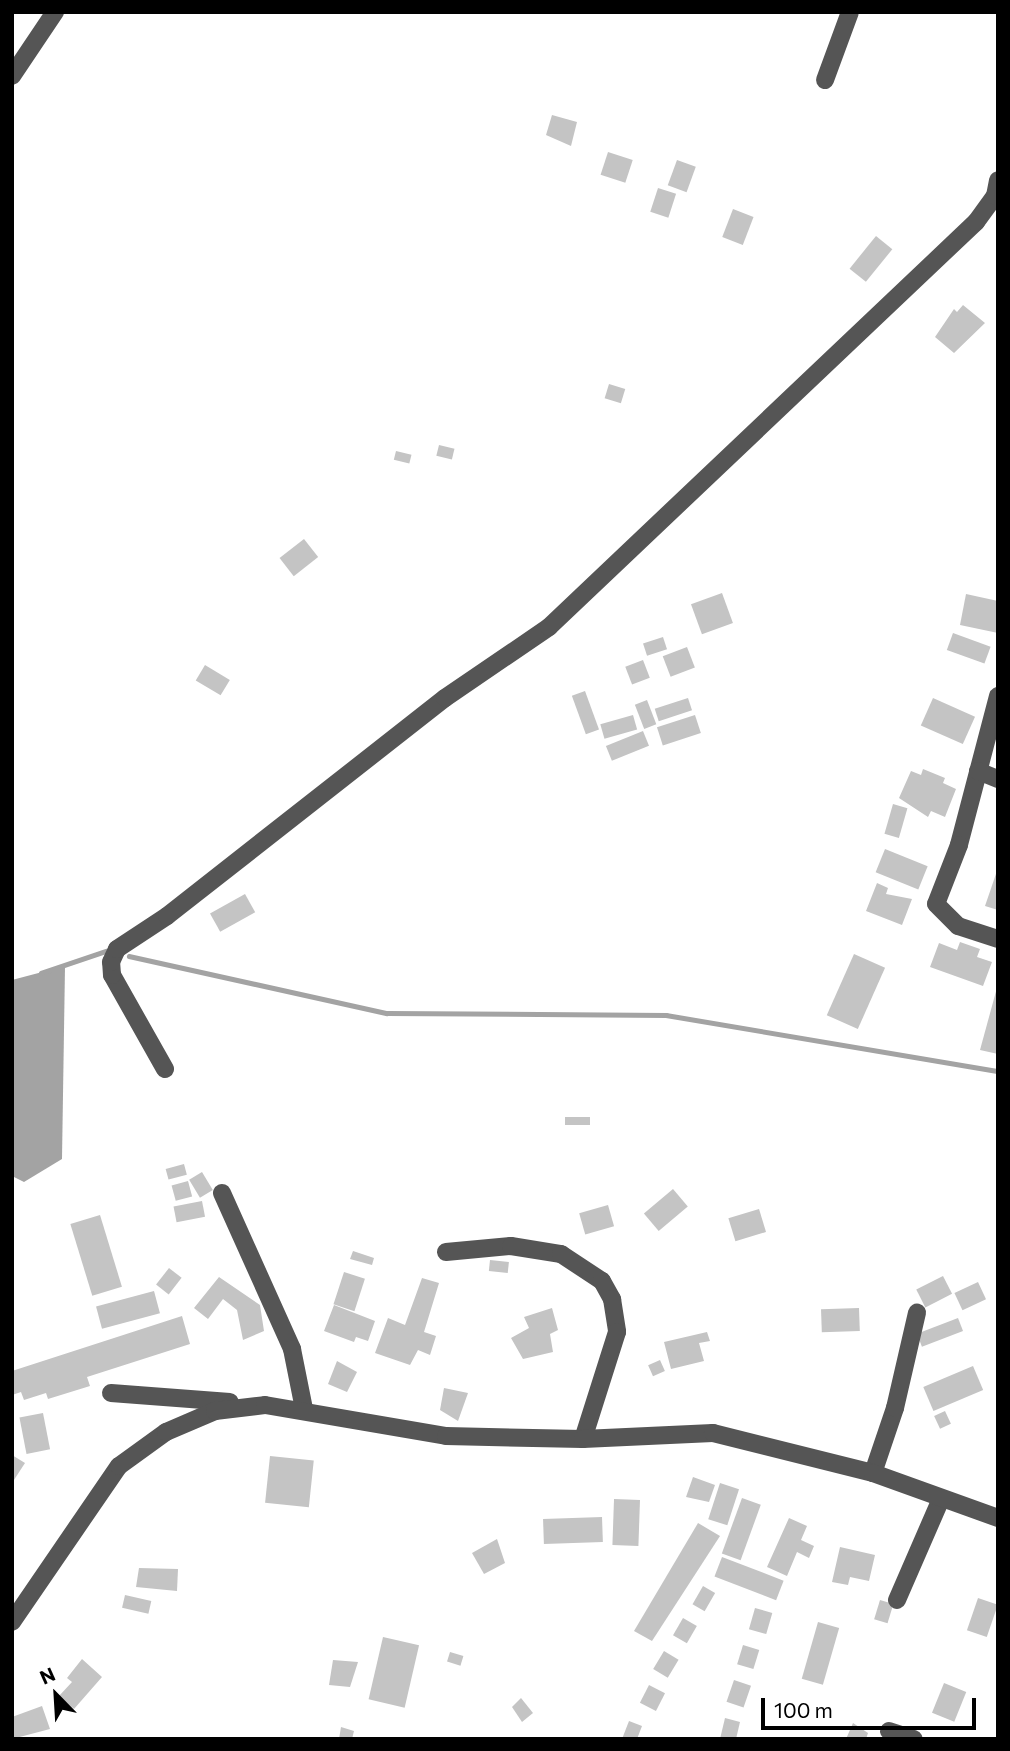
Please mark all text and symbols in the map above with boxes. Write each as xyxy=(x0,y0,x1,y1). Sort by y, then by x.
north arrow xyxy=(21,1660,91,1730)
text: N xyxy=(36,1662,58,1689)
scale bar xyxy=(765,1684,980,1728)
text: 100 m xyxy=(774,1697,833,1722)

